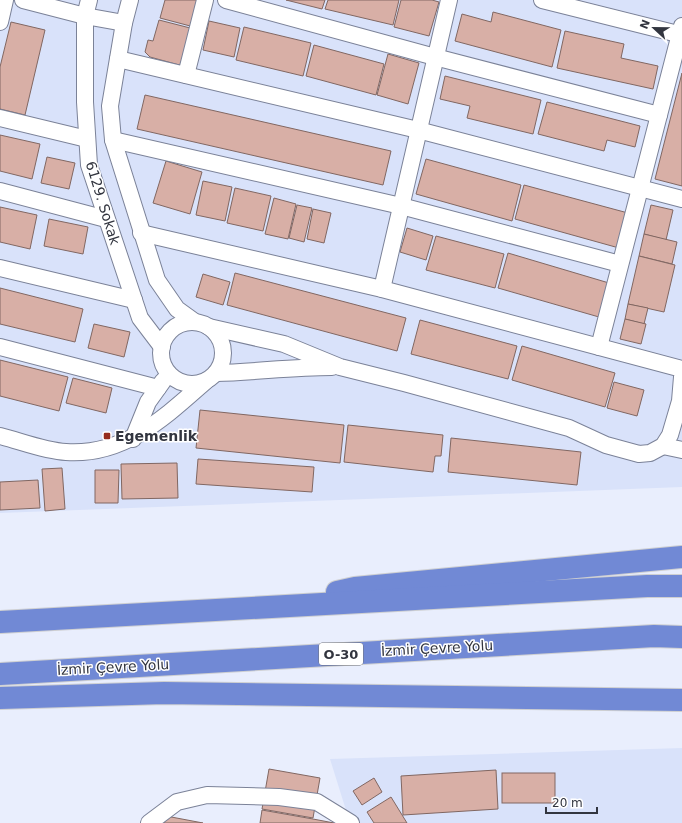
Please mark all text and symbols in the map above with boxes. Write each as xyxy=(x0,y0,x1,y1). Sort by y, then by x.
north arrow xyxy=(634,8,674,48)
text: N xyxy=(637,18,653,31)
street label: 6129. Sokak xyxy=(83,159,124,248)
place label: Egemenlik xyxy=(115,428,198,444)
marker: Egemenlik xyxy=(102,431,112,441)
street label: İzmir Çevre Yolu xyxy=(380,636,494,659)
road number: O-30 xyxy=(319,643,363,665)
street label: İzmir Çevre Yolu xyxy=(56,655,170,678)
scale bar xyxy=(546,789,597,815)
text: 20 m xyxy=(552,796,583,810)

